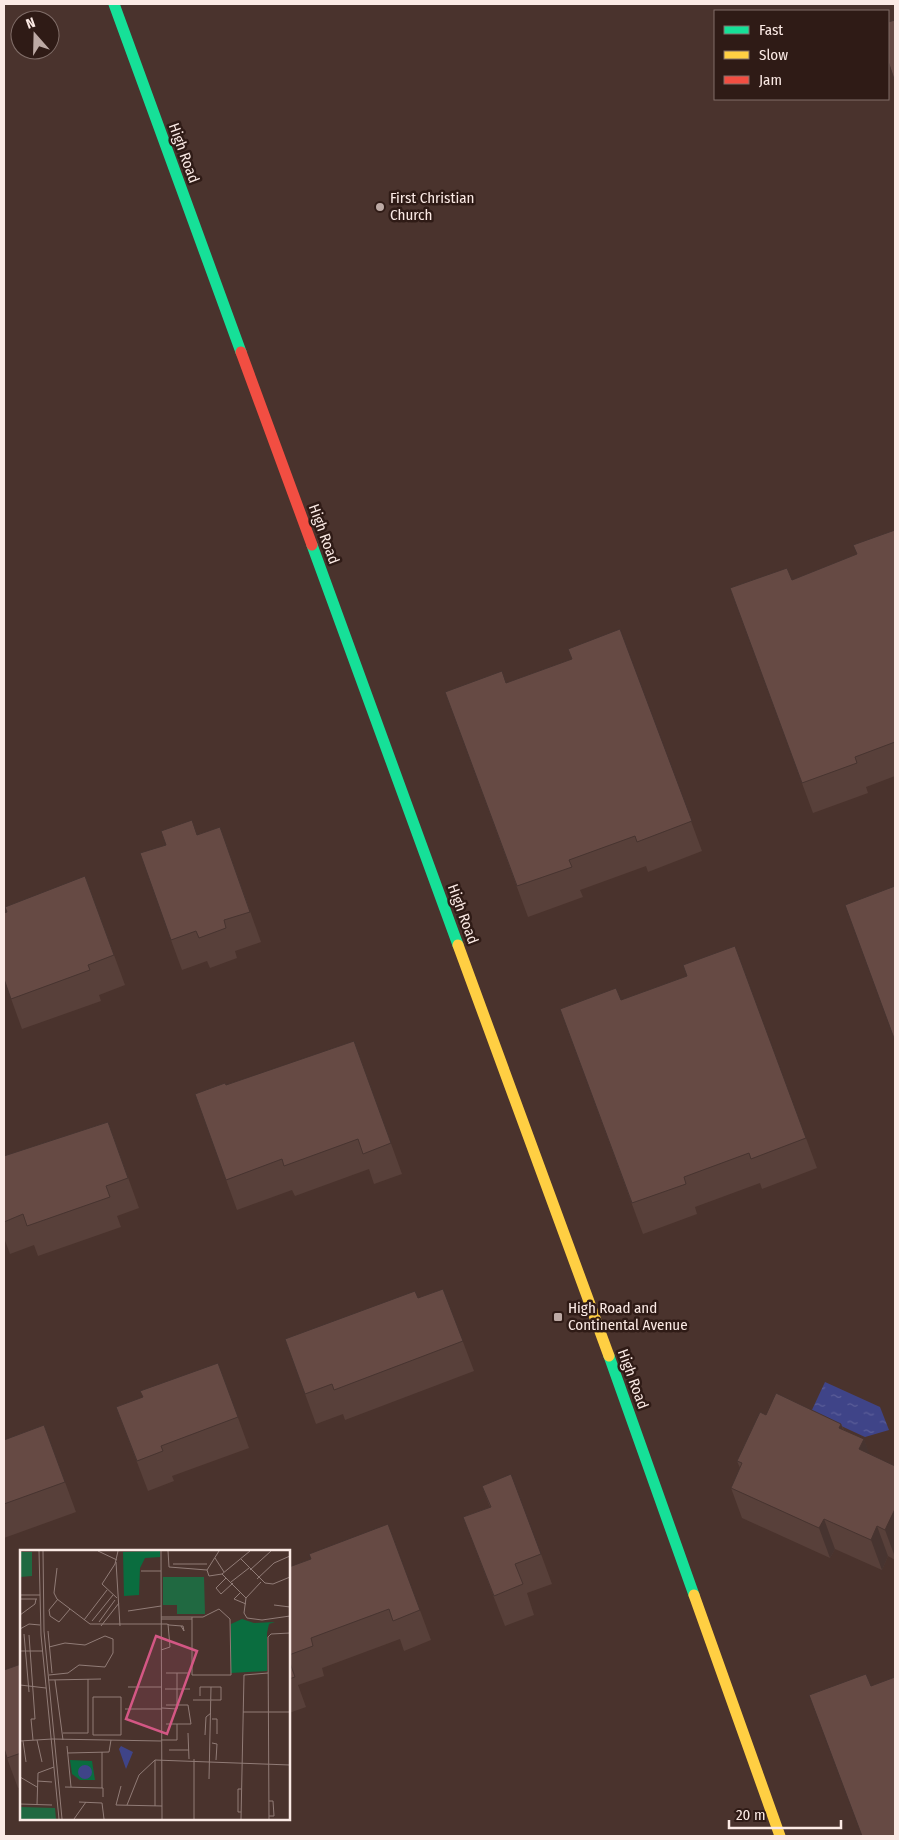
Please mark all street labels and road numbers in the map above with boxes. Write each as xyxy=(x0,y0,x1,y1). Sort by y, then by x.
street label: High Road xyxy=(165,121,203,185)
street label: High Road xyxy=(305,502,343,566)
street label: High Road xyxy=(444,882,482,946)
street label: High Road xyxy=(614,1347,652,1411)

